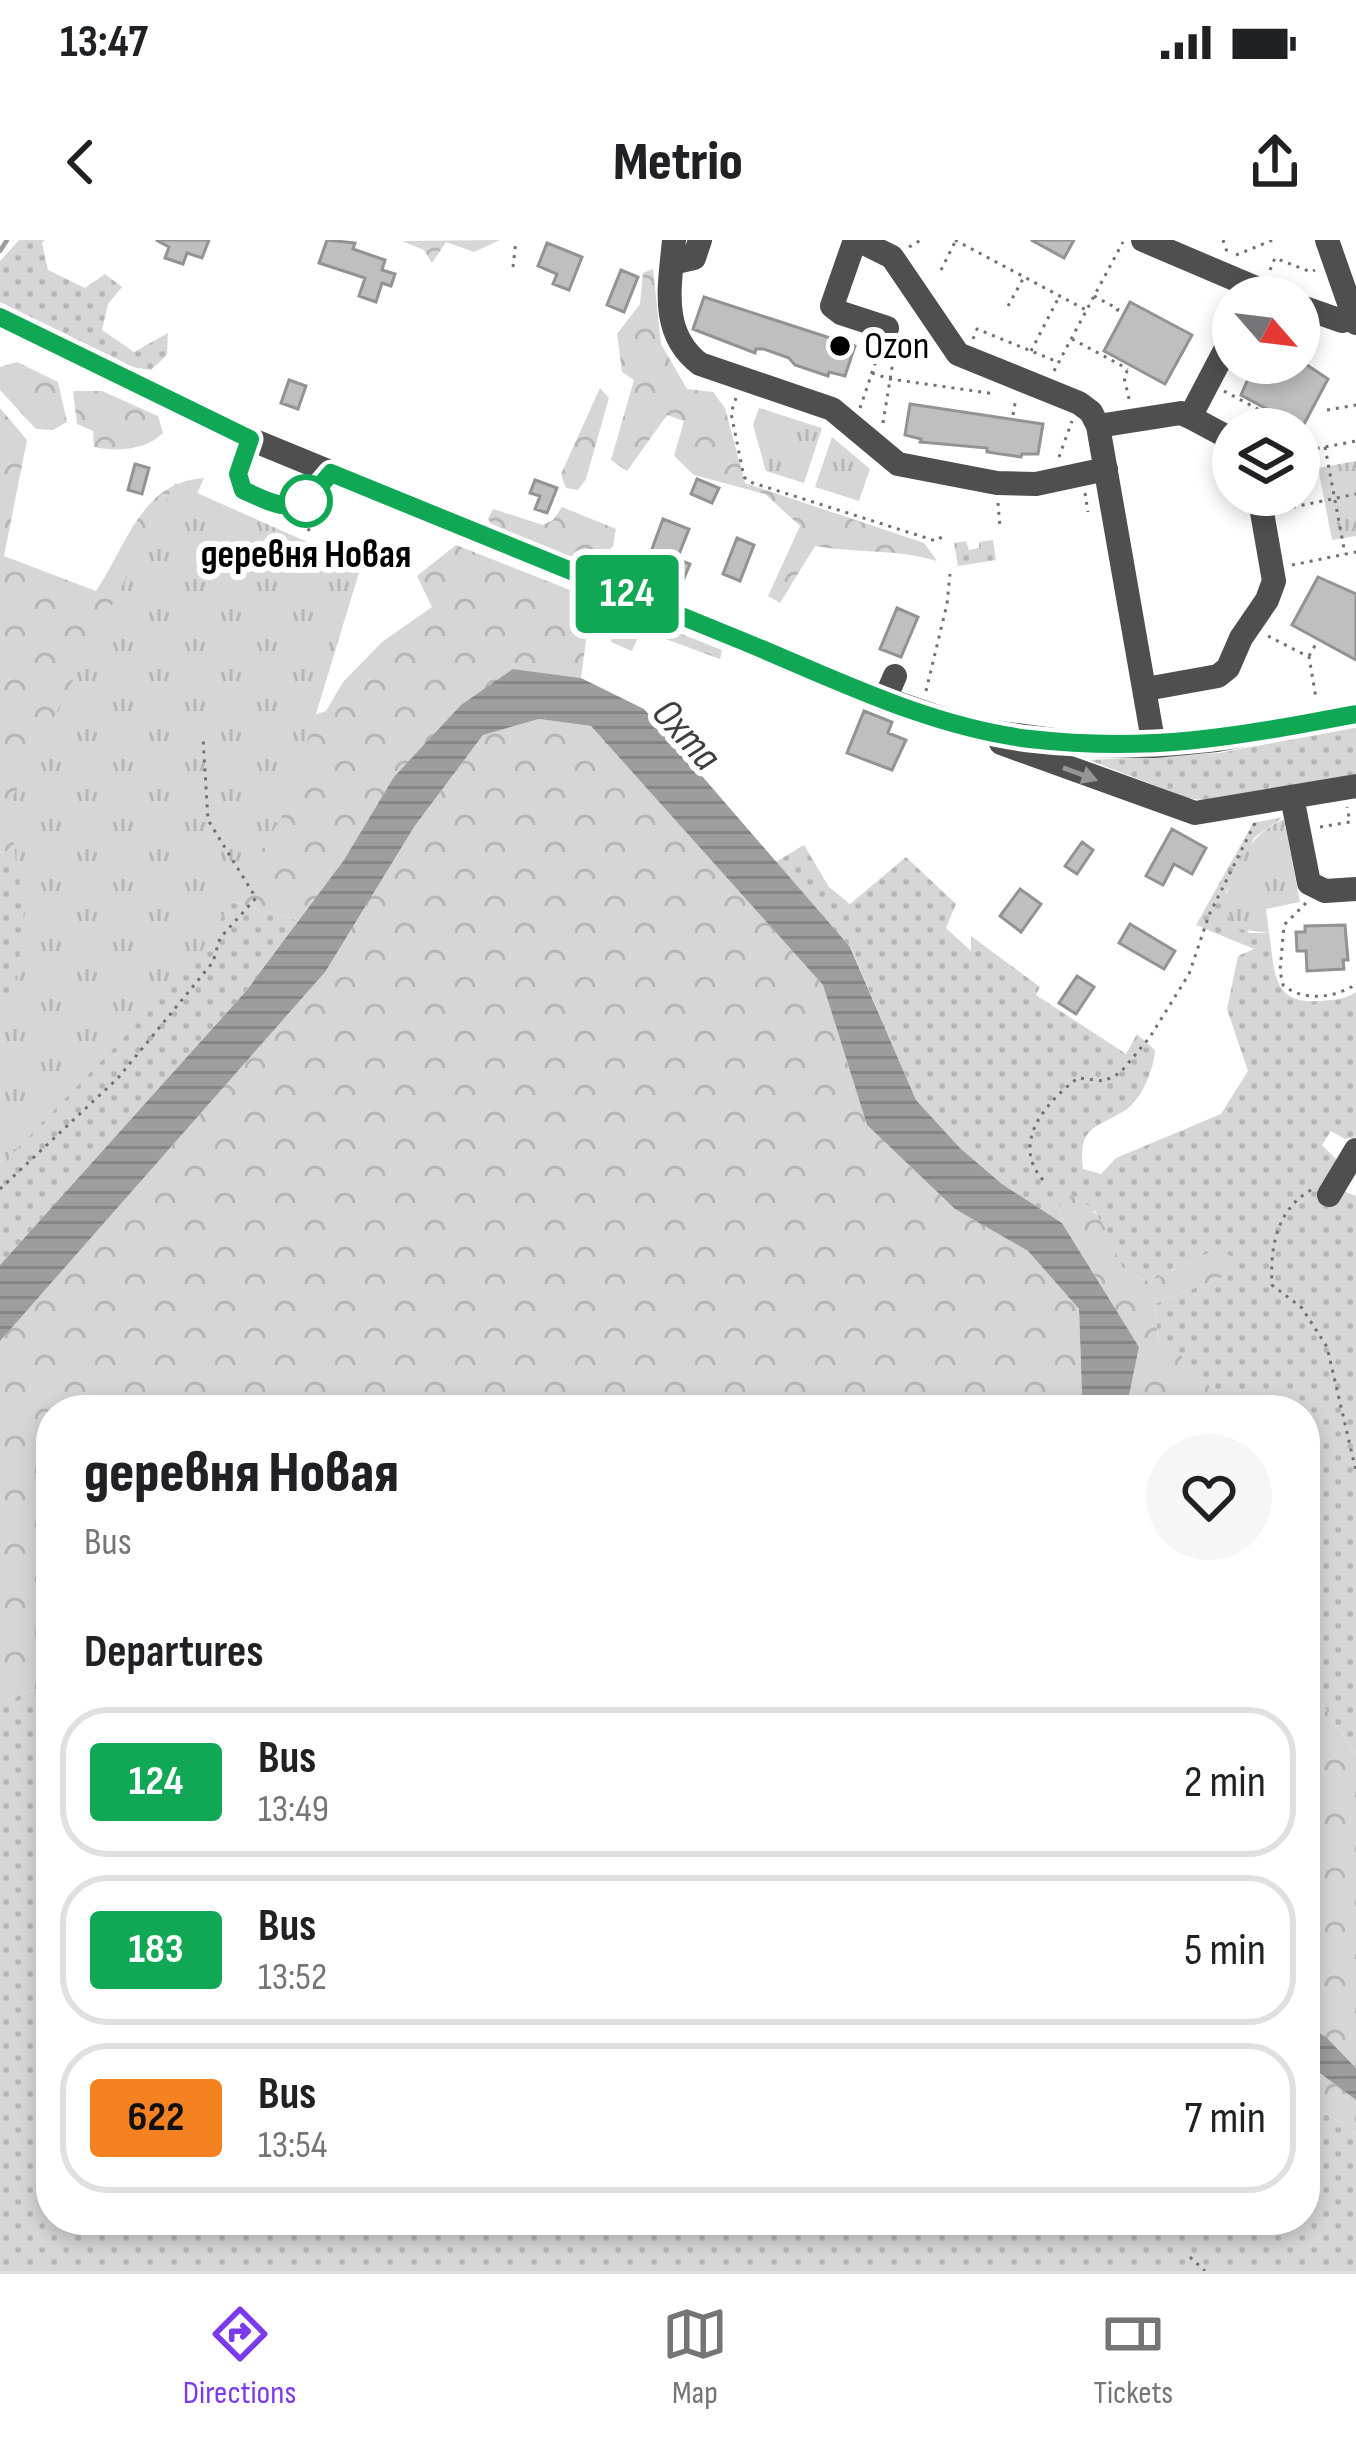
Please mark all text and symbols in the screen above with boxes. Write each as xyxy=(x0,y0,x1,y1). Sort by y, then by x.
text: 13:47 xyxy=(60,15,148,70)
icon: back xyxy=(48,129,114,195)
icon: share xyxy=(1242,129,1308,195)
text: Metrio xyxy=(613,130,743,195)
north arrow xyxy=(1212,276,1320,384)
map controls xyxy=(1212,276,1320,516)
place label: Ozon xyxy=(864,323,930,370)
marker: Ozon xyxy=(827,333,853,359)
button: layers xyxy=(1212,408,1320,516)
marker: деревня Новая xyxy=(281,476,331,526)
place label: деревня Новая xyxy=(201,532,411,579)
line badge: 124 xyxy=(558,555,696,633)
text: 124 xyxy=(600,568,654,619)
water label: Охта xyxy=(641,689,731,781)
one-way arrow xyxy=(1062,766,1098,784)
button: heart xyxy=(1146,1434,1272,1560)
text: деревня Новая xyxy=(84,1440,399,1508)
text: Bus xyxy=(84,1519,132,1566)
text: Departures xyxy=(84,1625,263,1680)
text: Bus xyxy=(258,1731,316,1786)
text: 2 min xyxy=(1184,1755,1266,1810)
text: 124 xyxy=(129,1756,183,1807)
text: 13:49 xyxy=(258,1786,329,1833)
text: Bus xyxy=(258,1899,316,1954)
text: 5 min xyxy=(1184,1923,1266,1978)
text: 183 xyxy=(128,1924,184,1975)
text: 13:52 xyxy=(258,1954,327,2001)
text: Bus xyxy=(258,2067,316,2122)
text: 7 min xyxy=(1184,2091,1266,2146)
text: 622 xyxy=(128,2092,184,2143)
text: 13:54 xyxy=(258,2122,327,2169)
tab: Directions xyxy=(183,2301,296,2413)
tab: Map xyxy=(662,2301,728,2413)
tab: Tickets xyxy=(1093,2301,1173,2413)

